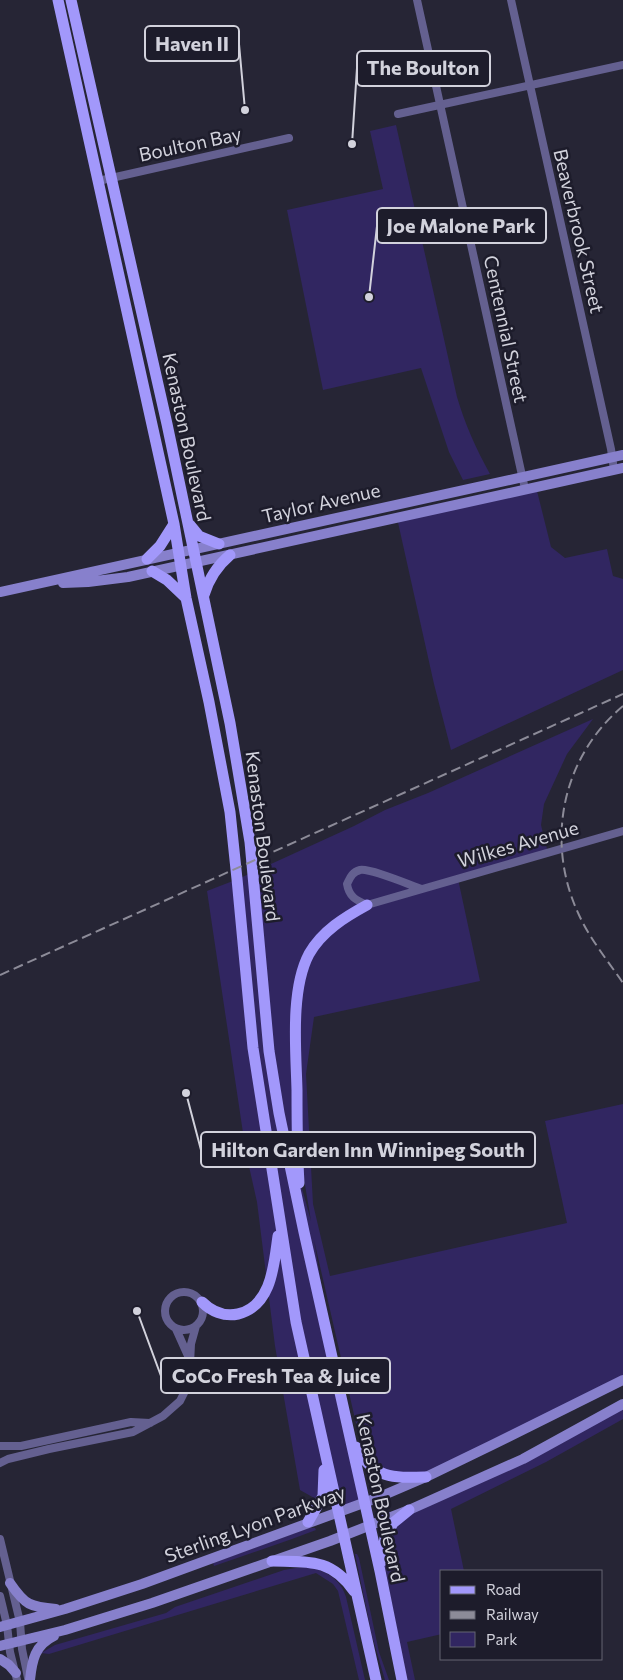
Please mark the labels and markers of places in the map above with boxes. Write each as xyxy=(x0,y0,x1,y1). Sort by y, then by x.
callout: Haven II xyxy=(145,26,239,61)
callout: The Boulton xyxy=(357,51,490,86)
callout: Joe Malone Park xyxy=(377,208,546,243)
callout: Hilton Garden Inn Winnipeg South xyxy=(201,1132,535,1167)
callout: CoCo Fresh Tea & Juice xyxy=(161,1358,390,1393)

